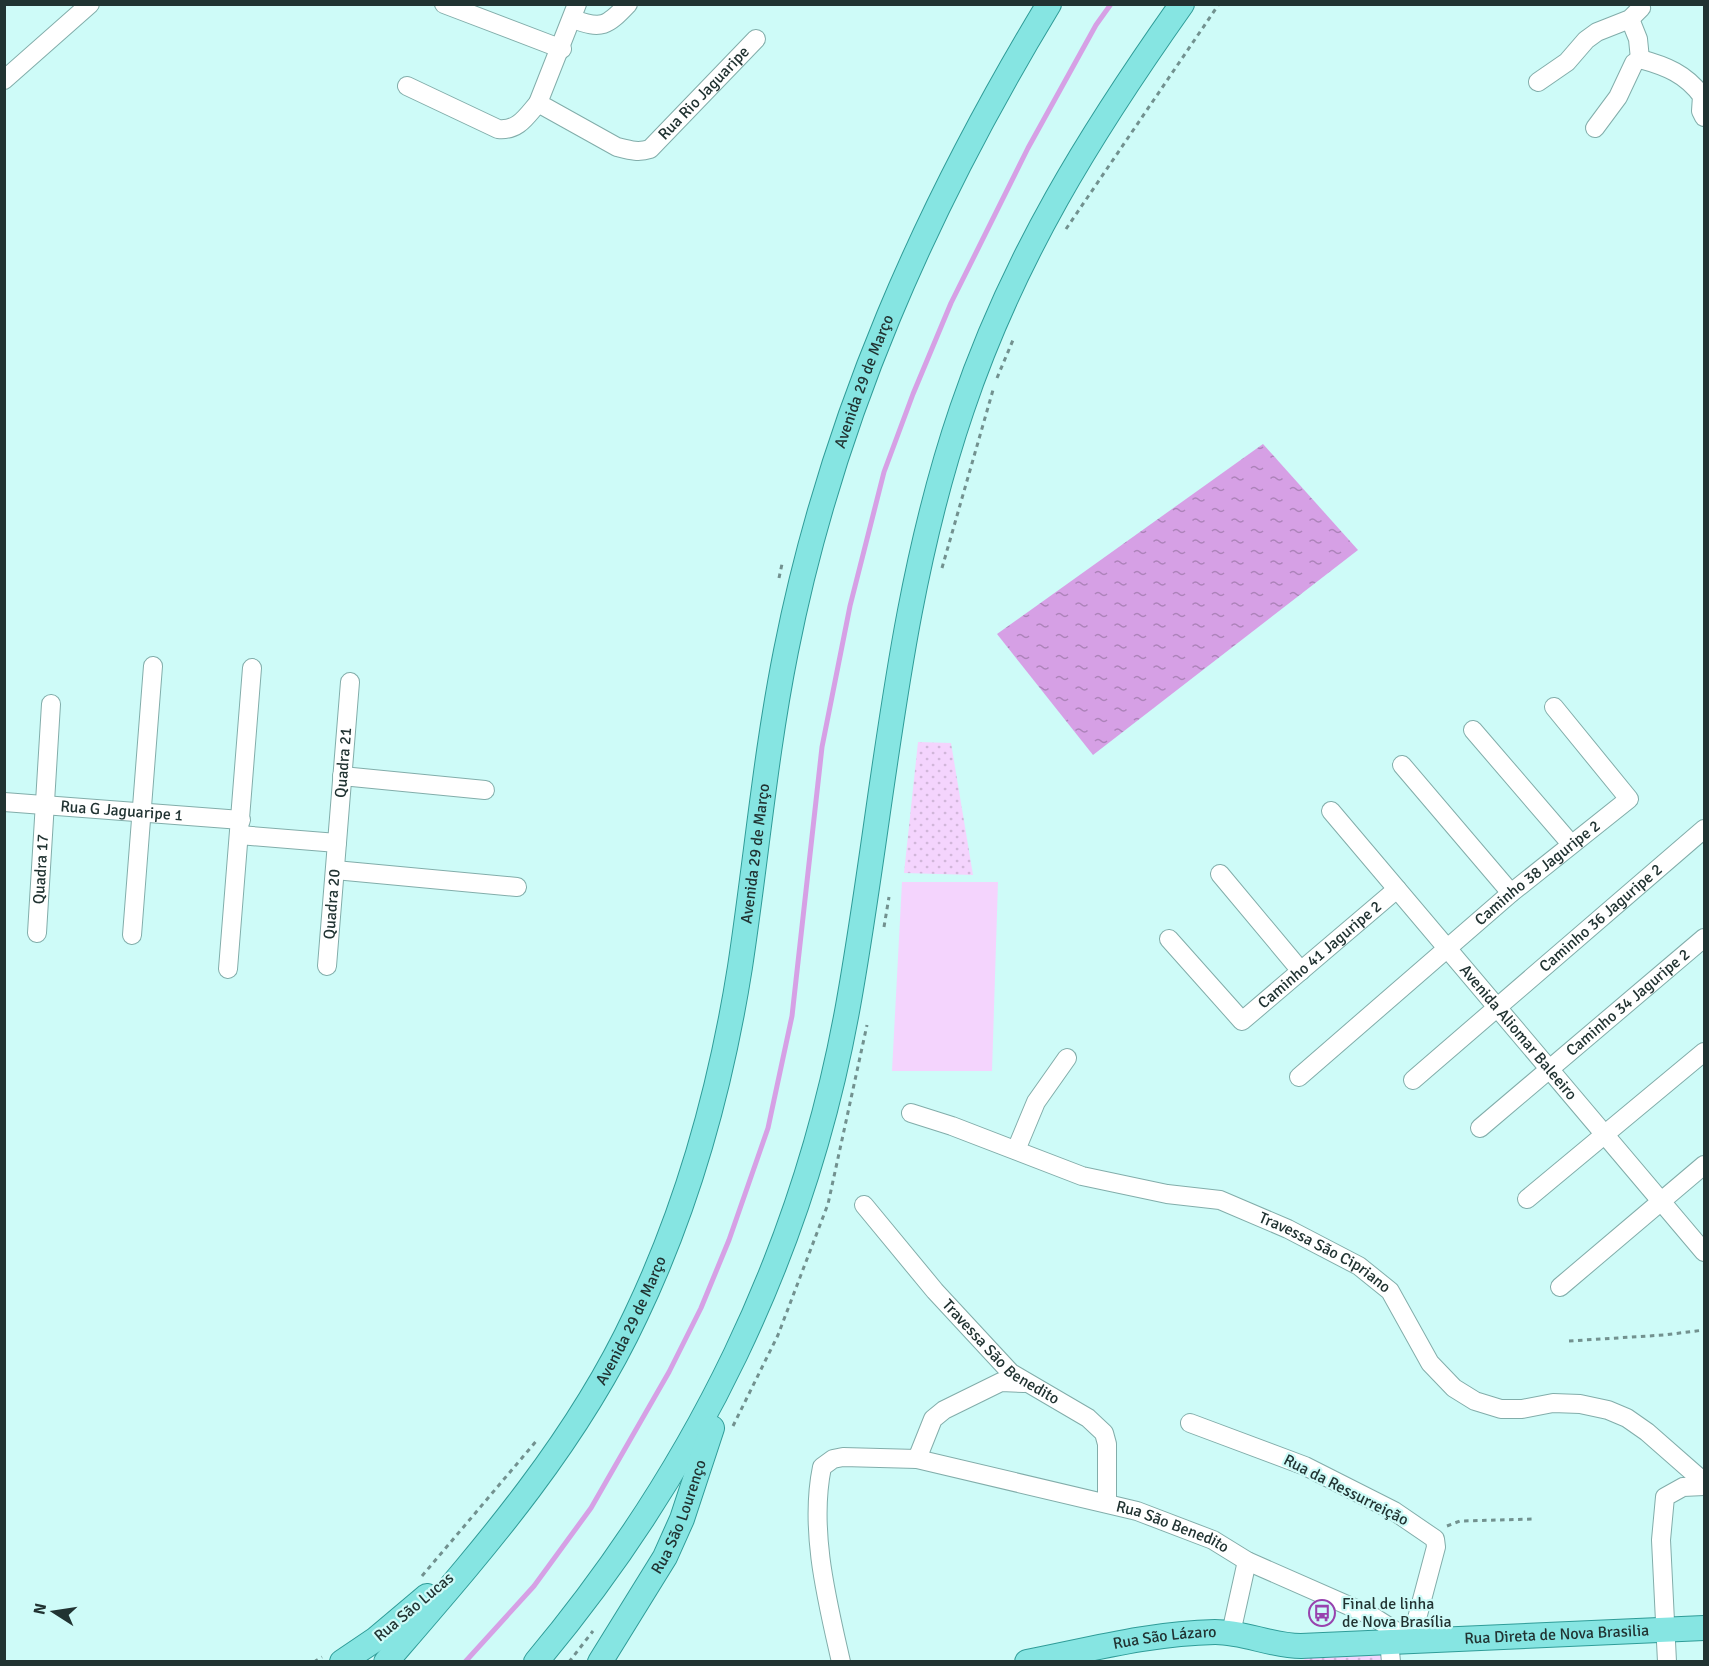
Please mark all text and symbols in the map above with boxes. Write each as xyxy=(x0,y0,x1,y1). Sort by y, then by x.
street label: Rua Rio Jaguaripe xyxy=(654,42,754,144)
street label: Avenida 29 de Março xyxy=(830,312,898,451)
street label: Quadra 21 xyxy=(331,727,356,799)
street label: Avenida 29 de Março xyxy=(736,782,774,925)
street label: Rua G Jaguaripe 1 xyxy=(60,796,184,826)
street label: Caminho 38 Jaguripe 2 xyxy=(1471,816,1604,930)
street label: Quadra 17 xyxy=(29,833,53,905)
street label: Caminho 36 Jaguripe 2 xyxy=(1535,859,1666,977)
street label: Quadra 20 xyxy=(319,868,345,940)
street label: Caminho 41 Jaguripe 2 xyxy=(1254,896,1386,1013)
street label: Caminho 34 Jaguripe 2 xyxy=(1562,944,1694,1061)
street label: Avenida Aliomar Baleeiro xyxy=(1455,960,1581,1104)
street label: Travessa São Cipriano xyxy=(1256,1208,1395,1297)
street label: Avenida 29 de Março xyxy=(591,1253,671,1389)
street label: Travessa São Benedito xyxy=(938,1295,1063,1409)
street label: Rua da Ressurreição xyxy=(1280,1450,1412,1530)
street label: Rua São Lourenço xyxy=(647,1457,711,1578)
street label: Rua São Benedito xyxy=(1114,1496,1233,1557)
street label: Rua São Lucas xyxy=(370,1568,458,1646)
north arrow xyxy=(24,1582,84,1642)
place label: Final de linha de Nova Brasília xyxy=(1342,1594,1452,1632)
bus stop icon: Final de linha de Nova Brasília xyxy=(1307,1598,1337,1628)
text: N xyxy=(29,1602,51,1617)
street label: Rua Direta de Nova Brasilia xyxy=(1464,1620,1650,1649)
street label: Rua São Lázaro xyxy=(1111,1622,1217,1654)

